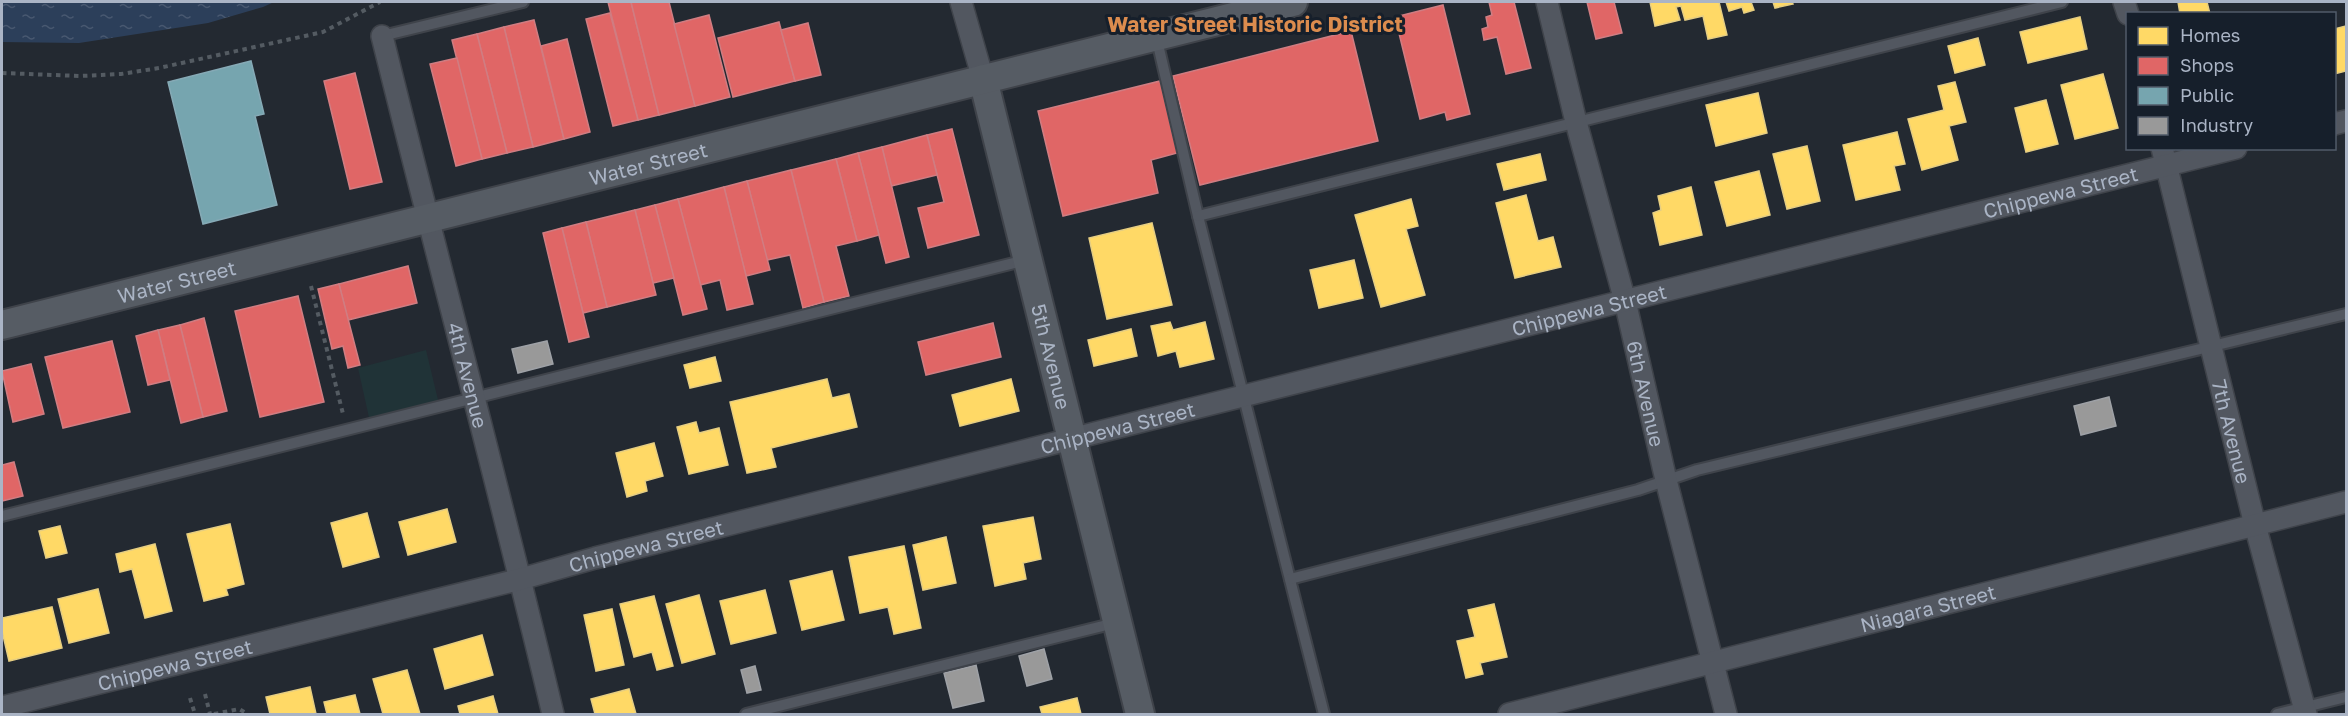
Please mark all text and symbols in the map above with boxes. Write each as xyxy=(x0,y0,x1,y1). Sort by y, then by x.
district label: Water Street Historic District xyxy=(1107,11,1403,37)
legend xyxy=(2126,12,2336,150)
text: Homes xyxy=(2180,24,2240,46)
text: Shops xyxy=(2180,54,2234,76)
text: Public xyxy=(2180,84,2234,106)
text: Industry xyxy=(2180,114,2253,136)
street label: Water Street xyxy=(586,137,710,190)
street label: Chippewa Street xyxy=(1981,161,2140,223)
street label: Water Street xyxy=(115,255,238,308)
street label: Chippewa Street xyxy=(1509,279,1669,340)
street label: 5th Avenue xyxy=(1027,302,1076,412)
street label: 4th Avenue xyxy=(443,320,493,431)
street label: 6th Avenue xyxy=(1622,338,1670,449)
street label: 7th Avenue xyxy=(2208,377,2256,486)
street label: Chippewa Street xyxy=(1038,397,1197,458)
street label: Chippewa Street xyxy=(566,514,726,577)
street label: Niagara Street xyxy=(1858,579,1998,637)
street label: Chippewa Street xyxy=(95,634,255,695)

